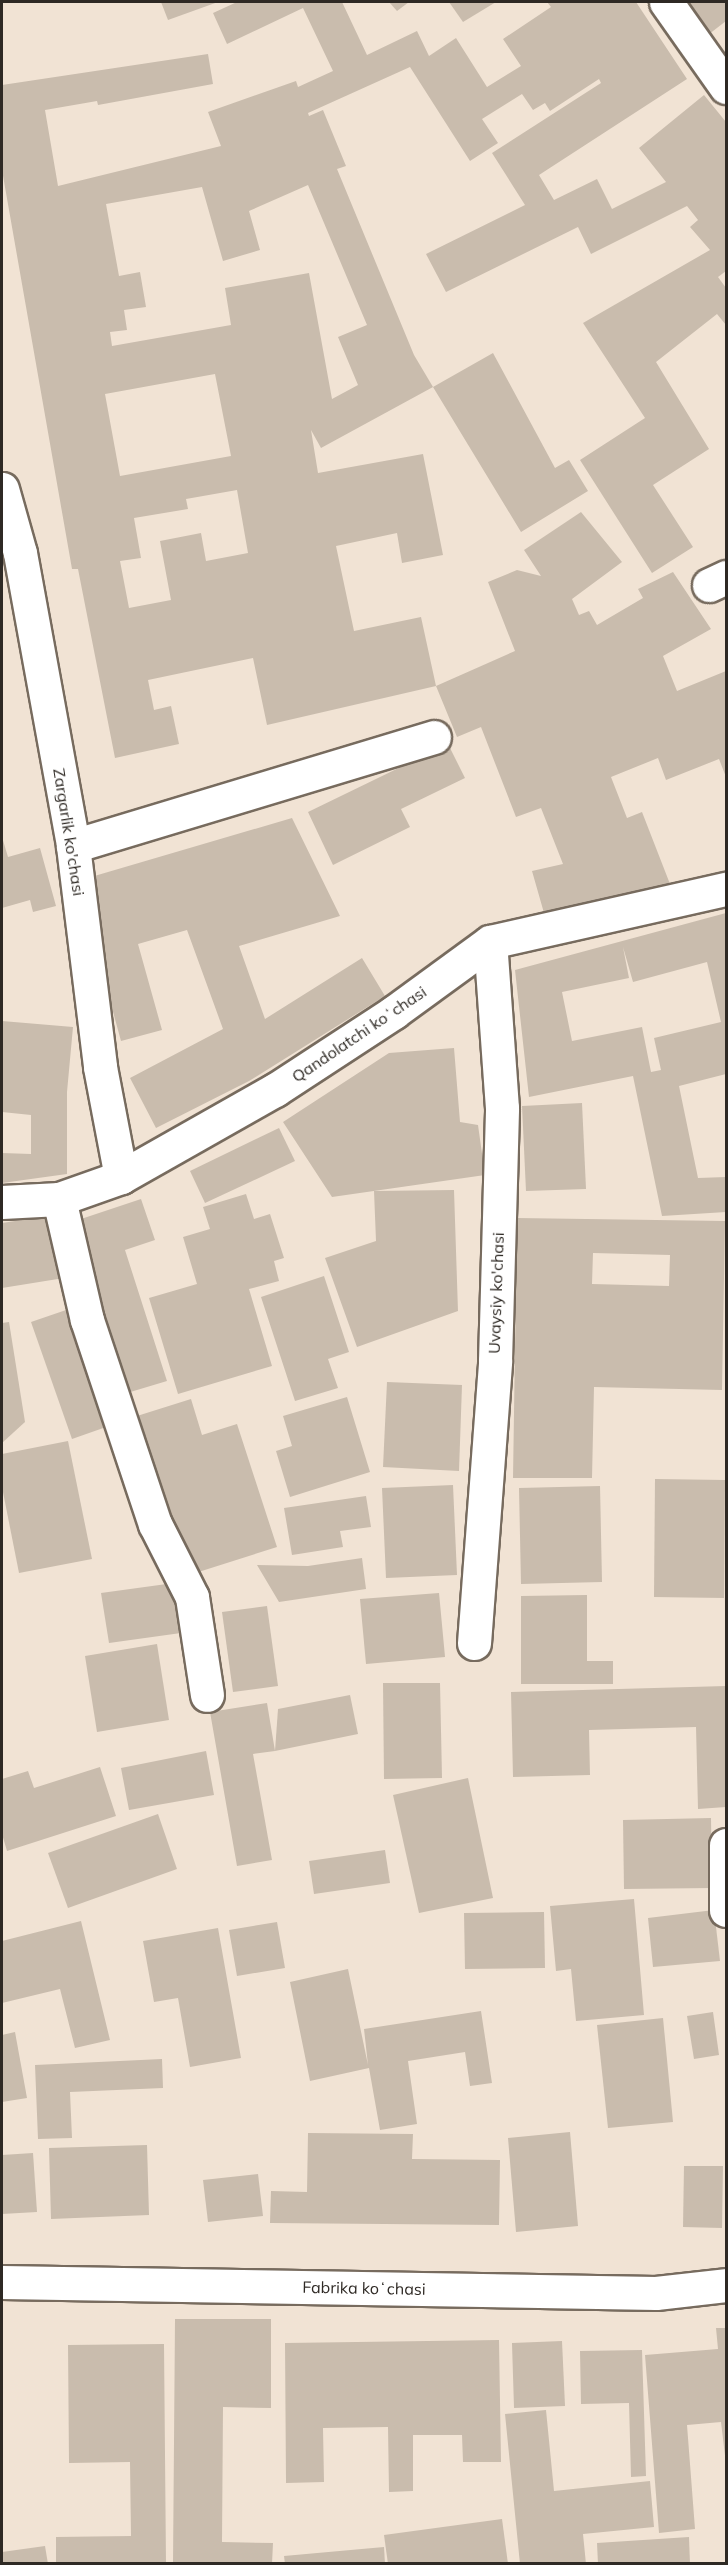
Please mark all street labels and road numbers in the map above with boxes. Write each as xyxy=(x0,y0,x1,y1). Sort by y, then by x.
street label: Zargarlik ko'chasi xyxy=(49,767,89,897)
street label: Qandolatchi koʻchasi xyxy=(288,982,430,1086)
street label: Uvaysiy ko'chasi xyxy=(484,1232,508,1354)
street label: Fabrika koʻchasi xyxy=(302,2277,426,2299)

